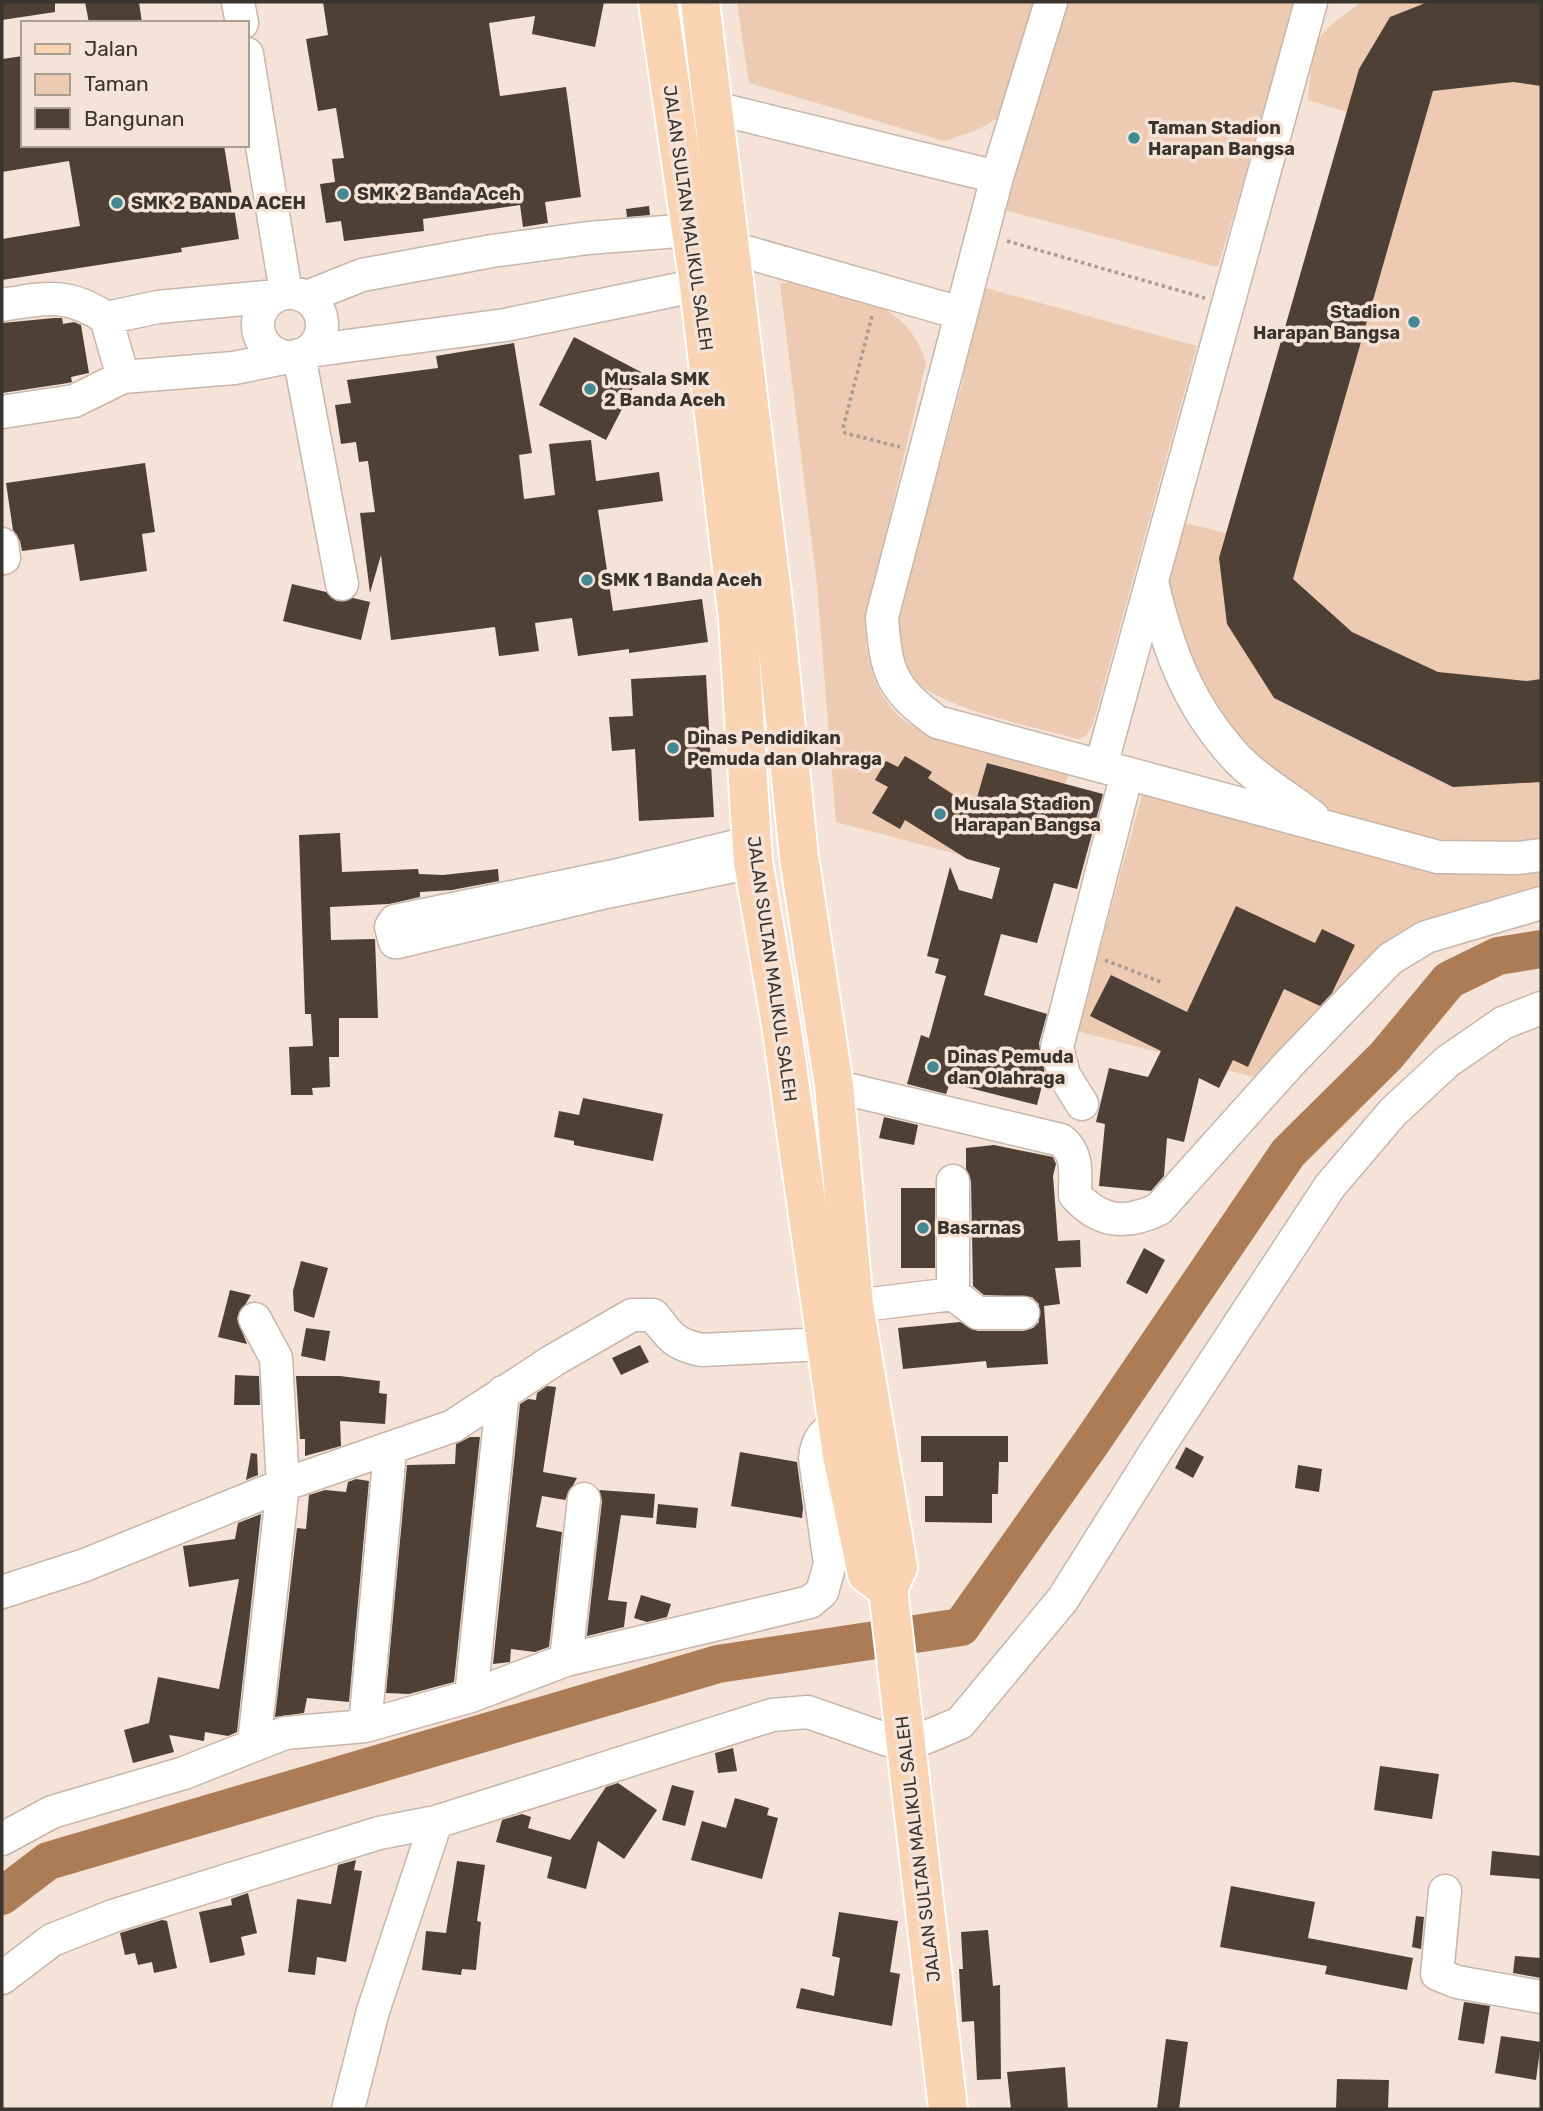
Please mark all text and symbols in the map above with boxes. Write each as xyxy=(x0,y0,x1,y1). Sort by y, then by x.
legend xyxy=(21,21,248,147)
text: Jalan xyxy=(84,36,138,61)
text: Taman xyxy=(84,71,149,96)
street label: JALAN SULTAN MALIKUL SALEH xyxy=(658,84,718,352)
text: Bangunan xyxy=(84,106,185,131)
place label: Taman Stadion Harapan Bangsa xyxy=(1148,117,1295,160)
marker: Taman Stadion Harapan Bangsa xyxy=(1126,130,1142,146)
place label: SMK 2 Banda Aceh xyxy=(357,183,521,205)
marker: SMK 2 Banda Aceh xyxy=(335,186,351,202)
place label: SMK 2 BANDA ACEH xyxy=(131,192,306,214)
marker: SMK 2 BANDA ACEH xyxy=(109,195,125,211)
place label: Stadion Harapan Bangsa xyxy=(1253,301,1400,344)
marker: Stadion Harapan Bangsa xyxy=(1406,314,1422,330)
place label: Musala SMK 2 Banda Aceh xyxy=(604,368,726,411)
marker: Musala SMK 2 Banda Aceh xyxy=(582,381,598,397)
place label: SMK 1 Banda Aceh xyxy=(601,569,762,591)
marker: SMK 1 Banda Aceh xyxy=(579,572,595,588)
place label: Dinas Pendidikan Pemuda dan Olahraga xyxy=(687,727,882,770)
marker: Dinas Pendidikan Pemuda dan Olahraga xyxy=(665,740,681,756)
place label: Musala Stadion Harapan Bangsa xyxy=(954,793,1101,836)
marker: Musala Stadion Harapan Bangsa xyxy=(932,806,948,822)
street label: JALAN SULTAN MALIKUL SALEH xyxy=(742,835,802,1103)
place label: Dinas Pemuda dan Olahraga xyxy=(947,1046,1074,1089)
marker: Dinas Pemuda dan Olahraga xyxy=(925,1059,941,1075)
place label: Basarnas xyxy=(937,1217,1021,1239)
marker: Basarnas xyxy=(915,1220,931,1236)
street label: JALAN SULTAN MALIKUL SALEH xyxy=(891,1715,945,1983)

